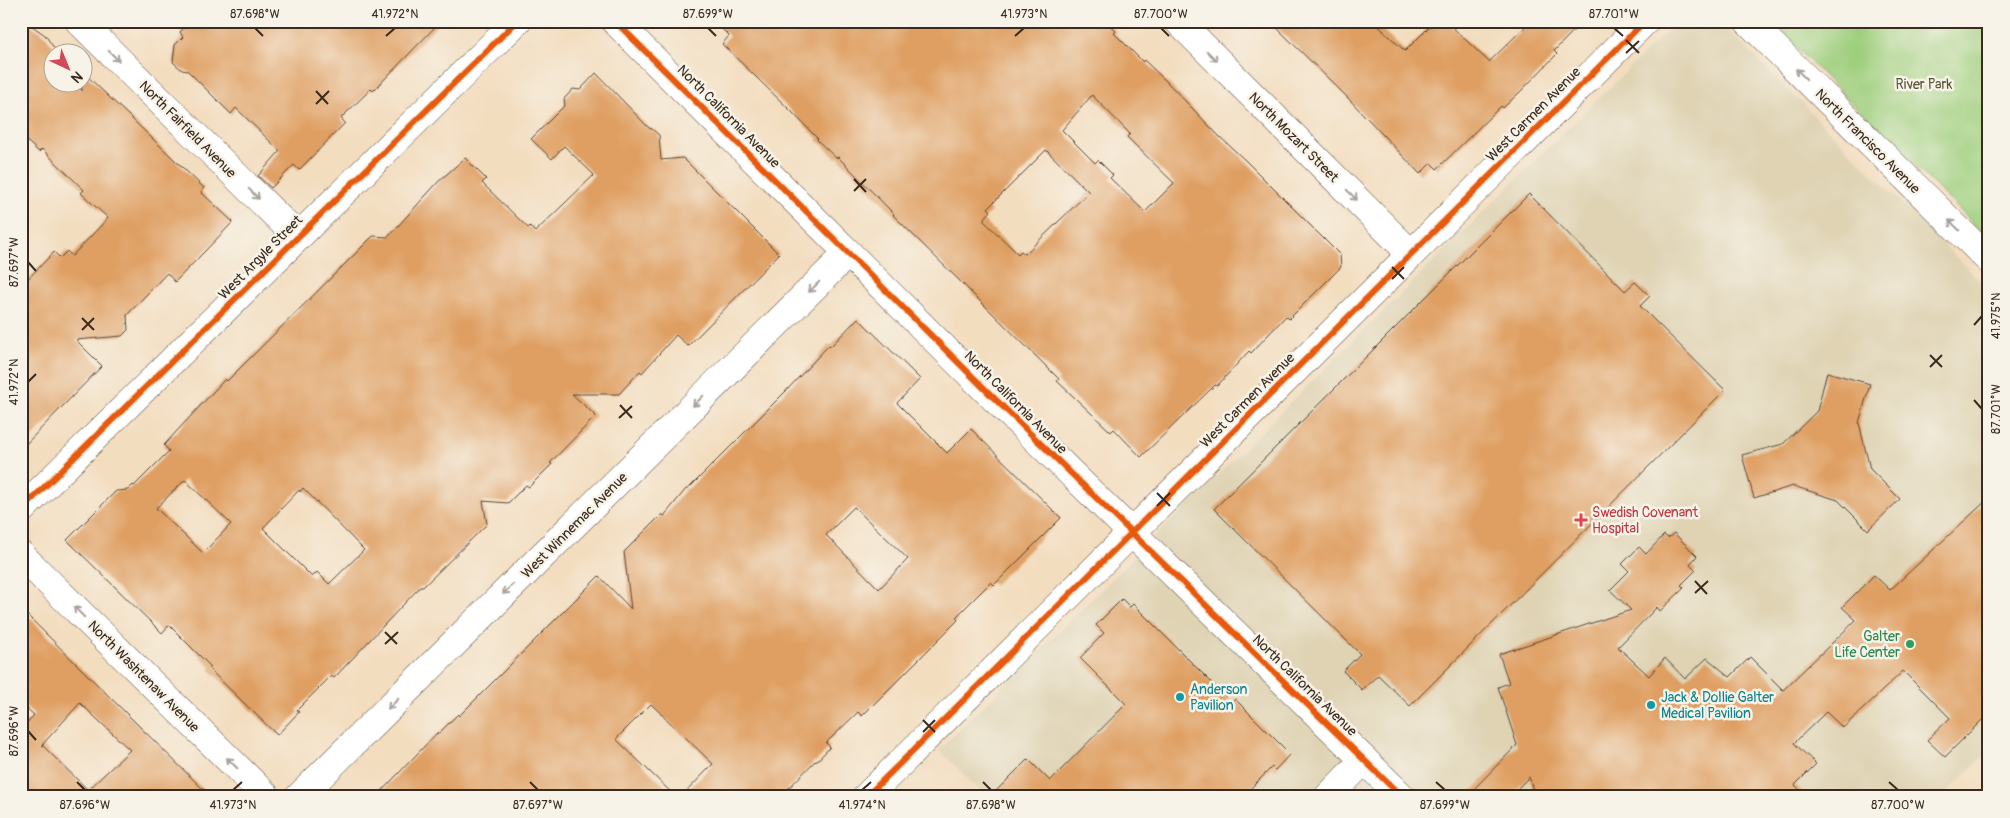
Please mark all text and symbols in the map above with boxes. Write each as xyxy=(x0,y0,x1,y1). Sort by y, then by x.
text: 87.698°W xyxy=(230,7,280,22)
text: 41.972°N xyxy=(372,7,418,22)
text: 87.699°W xyxy=(683,7,733,22)
text: 41.973°N xyxy=(1001,7,1047,22)
text: 87.700°W xyxy=(1134,7,1188,22)
text: 87.701°W xyxy=(1589,7,1639,22)
north arrow xyxy=(42,42,92,92)
one-way arrow xyxy=(107,49,119,61)
one-way arrow xyxy=(1206,50,1219,62)
street label: North California Avenue xyxy=(674,61,784,171)
street label: West Carmen Avenue xyxy=(1482,63,1584,165)
text: N xyxy=(67,68,86,86)
one-way arrow xyxy=(1795,68,1807,80)
park label: River Park xyxy=(1896,76,1953,93)
street label: North Fairfield Avenue xyxy=(136,77,240,181)
street label: North Francisco Avenue xyxy=(1812,85,1924,197)
street label: North Mozart Street xyxy=(1245,89,1342,186)
one-way arrow xyxy=(248,188,260,201)
one-way arrow xyxy=(1346,189,1358,201)
street label: West Argyle Street xyxy=(215,211,306,303)
one-way arrow xyxy=(1948,219,1960,232)
text: 87.697°W xyxy=(7,237,22,287)
one-way arrow xyxy=(808,281,820,293)
text: 41.975°N xyxy=(1989,293,2004,339)
street label: North California Avenue xyxy=(961,347,1071,457)
street label: West Carmen Avenue xyxy=(1196,349,1298,451)
text: 41.972°N xyxy=(7,359,22,405)
text: 87.701°W xyxy=(1989,384,2004,434)
one-way arrow xyxy=(692,395,705,407)
street label: West Winnemac Avenue xyxy=(518,469,631,582)
place label: Swedish Covenant Hospital xyxy=(1592,504,1699,537)
marker: Swedish Covenant Hospital xyxy=(1574,513,1588,527)
one-way arrow xyxy=(503,583,515,595)
one-way arrow xyxy=(72,606,85,618)
street label: North Washtenaw Avenue xyxy=(84,617,203,736)
place label: Galter Life Center xyxy=(1834,628,1900,661)
street label: North California Avenue xyxy=(1249,631,1360,740)
marker: Galter Life Center xyxy=(1904,638,1916,650)
place label: Anderson Pavilion xyxy=(1190,681,1248,714)
place label: Jack & Dollie Galter Medical Pavilion xyxy=(1661,689,1774,722)
marker: Anderson Pavilion xyxy=(1174,691,1186,703)
one-way arrow xyxy=(387,698,399,710)
marker: Jack & Dollie Galter Medical Pavilion xyxy=(1645,699,1657,711)
text: 87.696°W xyxy=(7,706,22,756)
one-way arrow xyxy=(226,756,238,769)
text: 87.696°W xyxy=(60,798,110,813)
text: 41.973°N xyxy=(210,798,256,813)
text: 87.697°W xyxy=(513,798,563,813)
text: 41.974°N xyxy=(838,798,886,813)
text: 87.698°W xyxy=(966,798,1016,813)
text: 87.699°W xyxy=(1420,798,1470,813)
text: 87.700°W xyxy=(1871,798,1925,813)

